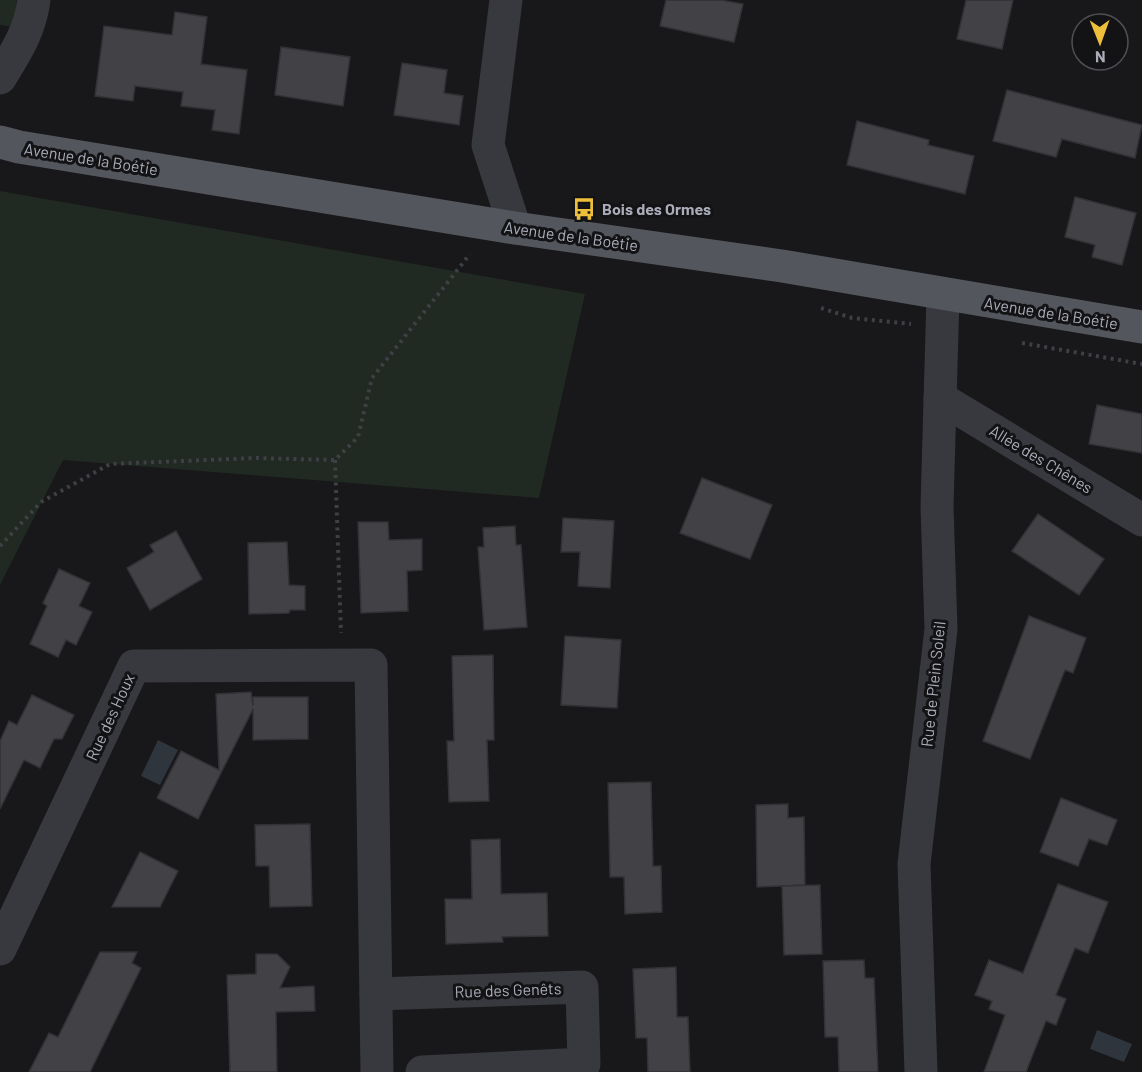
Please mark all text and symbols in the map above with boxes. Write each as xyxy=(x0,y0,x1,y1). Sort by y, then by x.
north arrow xyxy=(1070,12,1130,72)
text: N xyxy=(1095,48,1106,67)
street label: Avenue de la Boétie xyxy=(23,139,159,178)
bus stop icon: Bois des Ormes xyxy=(571,196,597,222)
place label: Bois des Ormes xyxy=(602,199,711,218)
street label: Avenue de la Boétie xyxy=(503,217,639,254)
street label: Avenue de la Boétie xyxy=(983,293,1119,332)
street label: Allée des Chênes xyxy=(986,420,1096,497)
street label: Rue de Plein Soleil xyxy=(916,620,949,748)
street label: Rue des Houx xyxy=(81,670,138,763)
street label: Rue des Genêts xyxy=(454,978,562,1001)

